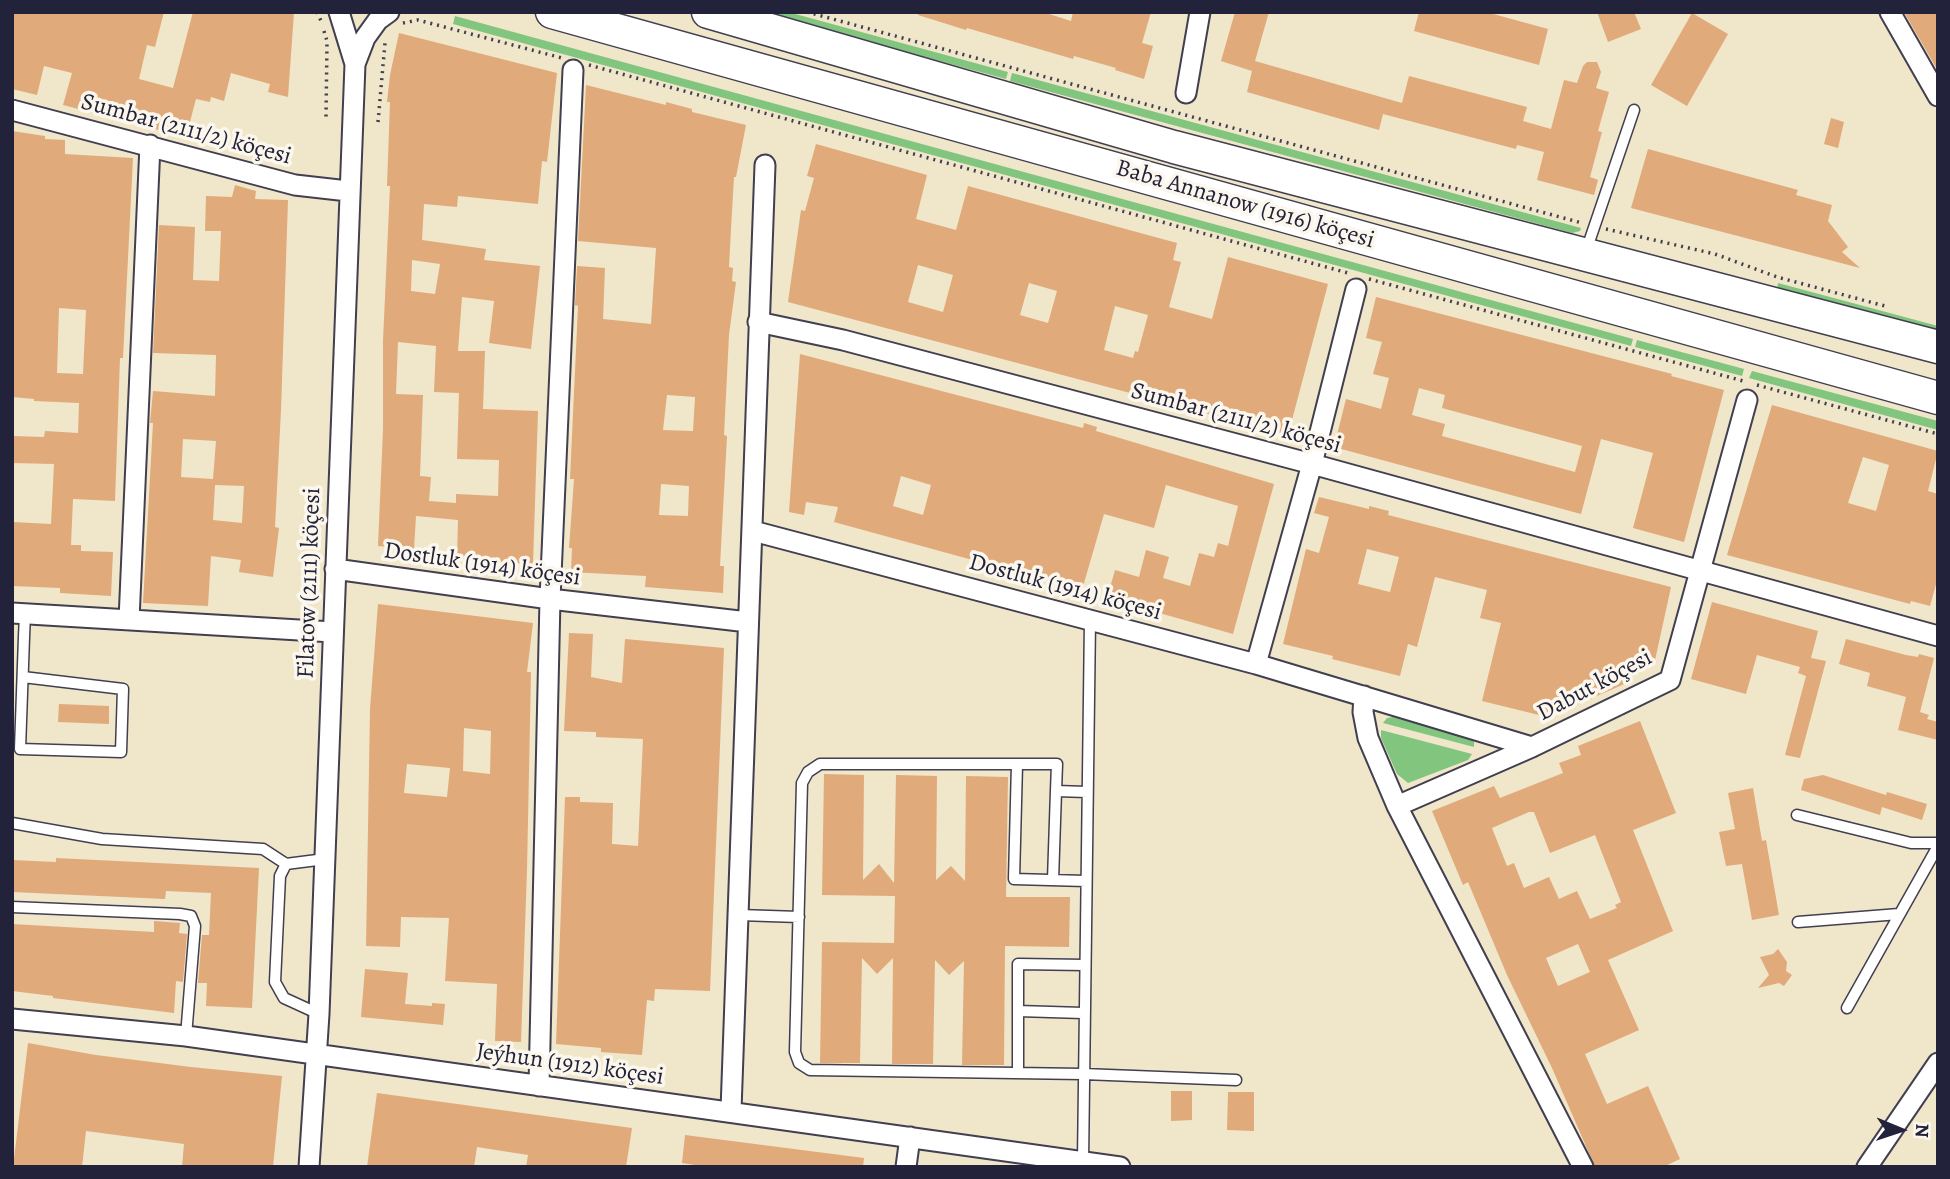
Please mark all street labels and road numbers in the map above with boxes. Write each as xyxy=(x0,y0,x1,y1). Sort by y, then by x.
street label: Sumbar (2111/2) köçesi xyxy=(78,88,294,172)
street label: Baba Annanow (1916) köçesi xyxy=(1112,154,1378,256)
street label: Sumbar (2111/2) köçesi xyxy=(1128,377,1344,461)
street label: Filatow (2111) köçesi xyxy=(292,487,328,679)
street label: Dostluk (1914) köçesi xyxy=(382,537,582,593)
street label: Dostluk (1914) köçesi xyxy=(965,548,1165,628)
street label: Dabut köçesi xyxy=(1532,644,1658,728)
street label: Jeýhun (1912) köçesi xyxy=(474,1038,666,1092)

